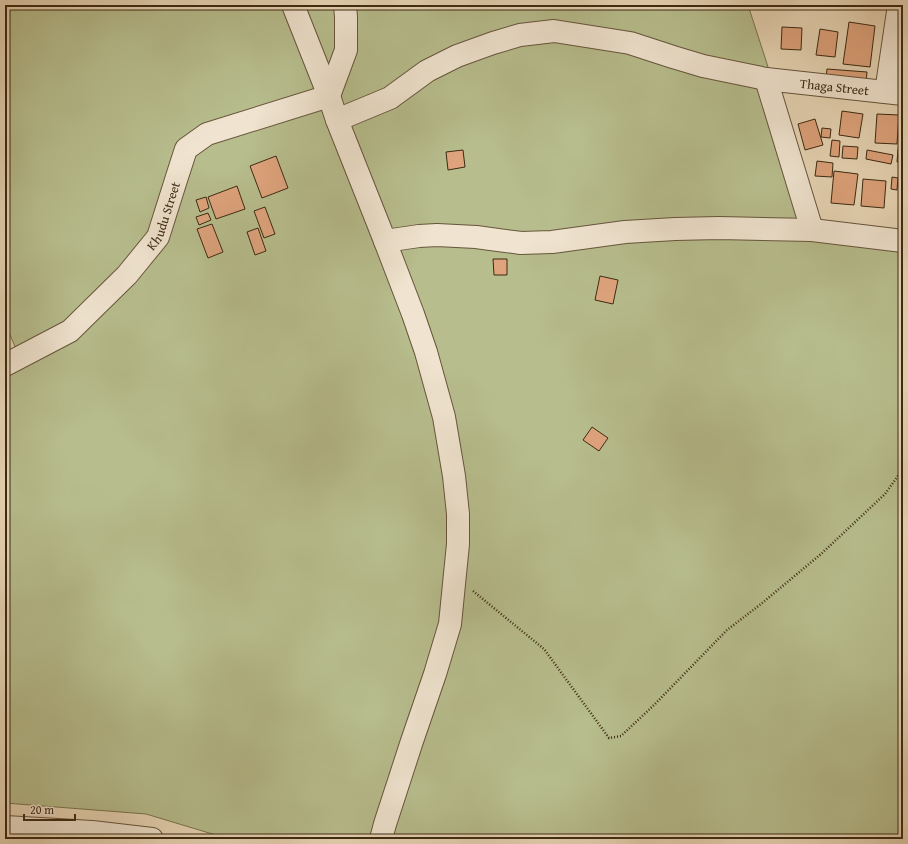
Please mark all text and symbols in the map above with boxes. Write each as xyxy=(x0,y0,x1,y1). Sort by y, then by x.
street label: Thaga Street xyxy=(799,73,870,100)
street label: Khudu Street xyxy=(142,179,185,254)
scale bar xyxy=(24,796,75,822)
text: 20 m xyxy=(30,801,54,818)

